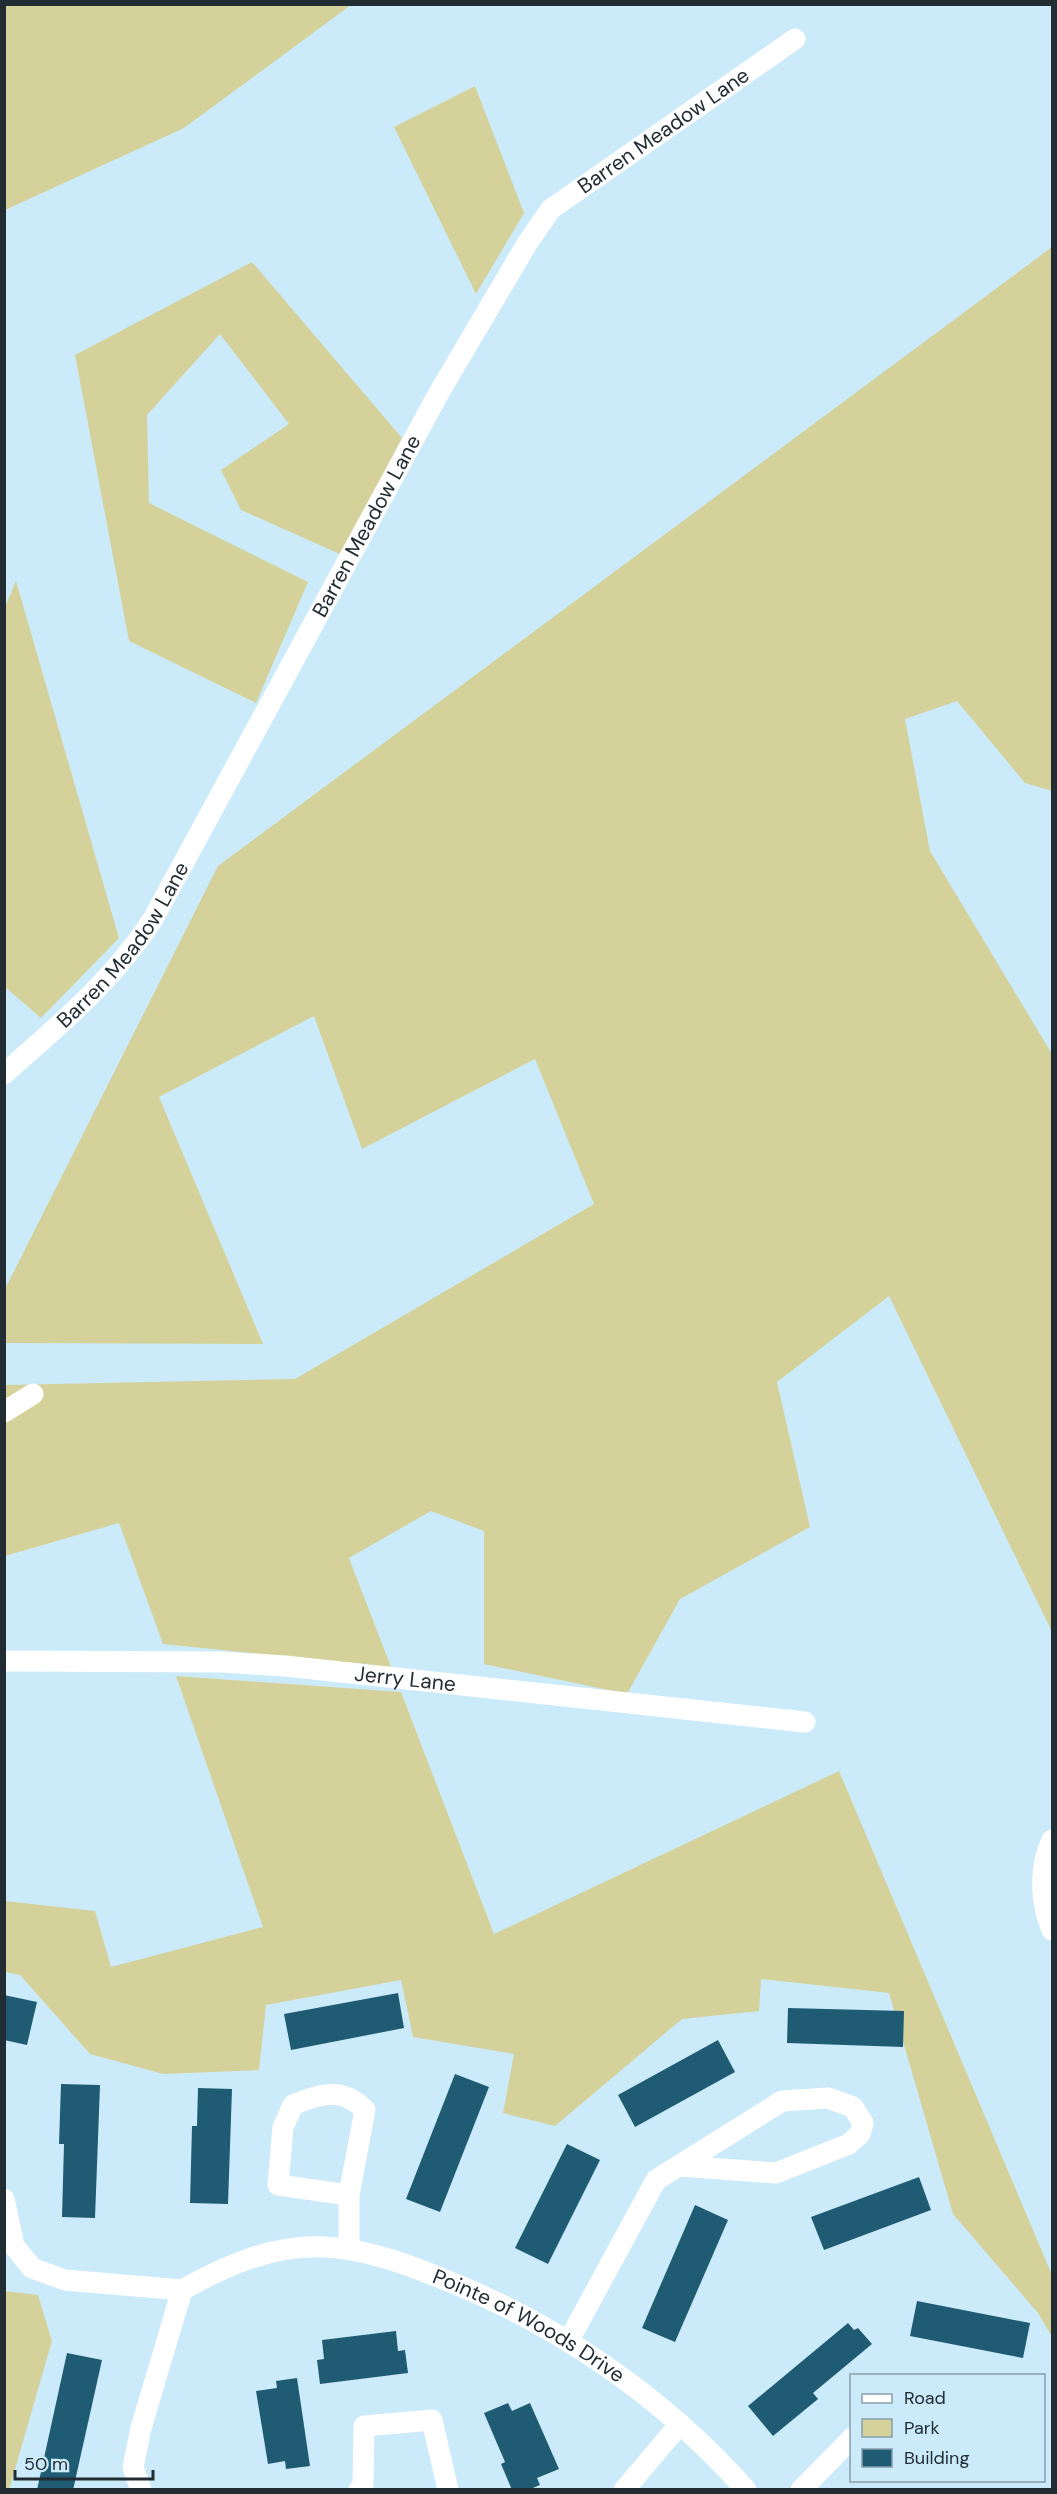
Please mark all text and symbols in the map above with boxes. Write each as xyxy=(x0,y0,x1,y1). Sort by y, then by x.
street label: Barren Meadow Lane xyxy=(572,61,755,200)
street label: Barren Meadow Lane xyxy=(306,430,427,622)
street label: Barren Meadow Lane xyxy=(51,857,195,1034)
street label: Jerry Lane xyxy=(353,1660,457,1698)
street label: Pointe of Woods Drive xyxy=(429,2262,631,2389)
legend xyxy=(850,2374,1045,2482)
text: Road xyxy=(904,2386,946,2410)
text: Park xyxy=(904,2416,940,2440)
scale bar xyxy=(15,2443,153,2481)
text: Building xyxy=(904,2446,969,2470)
text: 50 m xyxy=(24,2452,68,2476)

